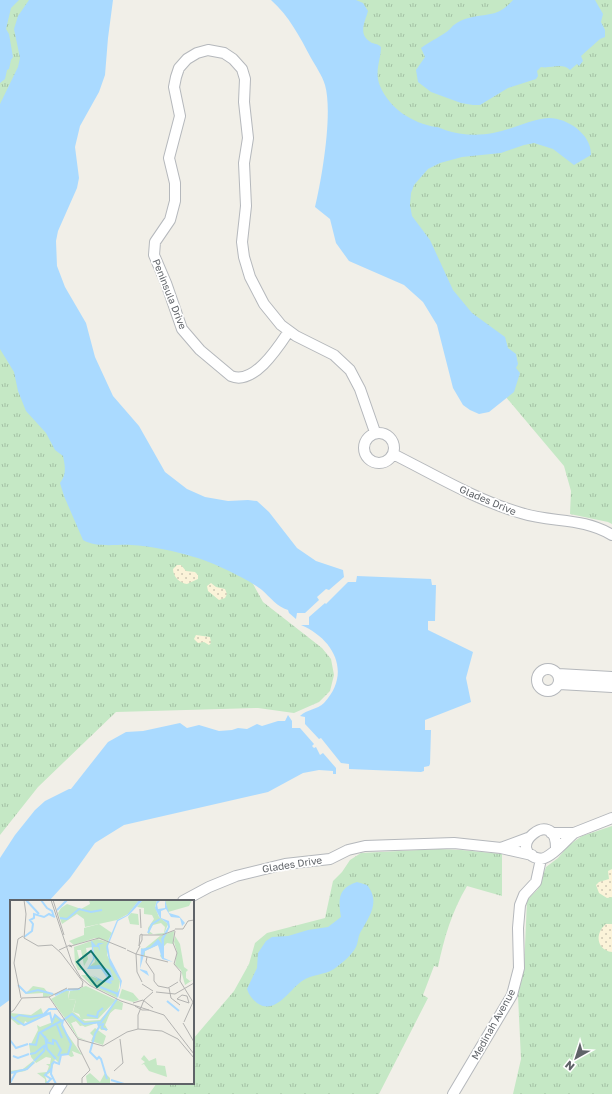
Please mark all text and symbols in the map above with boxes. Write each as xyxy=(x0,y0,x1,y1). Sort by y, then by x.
street label: Peninsula Drive xyxy=(150,257,190,331)
street label: Glades Drive xyxy=(458,483,518,517)
street label: Glades Drive xyxy=(261,853,323,875)
inset map xyxy=(10,900,194,1084)
street label: Medinah Avenue xyxy=(469,986,517,1061)
north arrow xyxy=(556,1038,596,1078)
text: N xyxy=(562,1058,577,1074)

